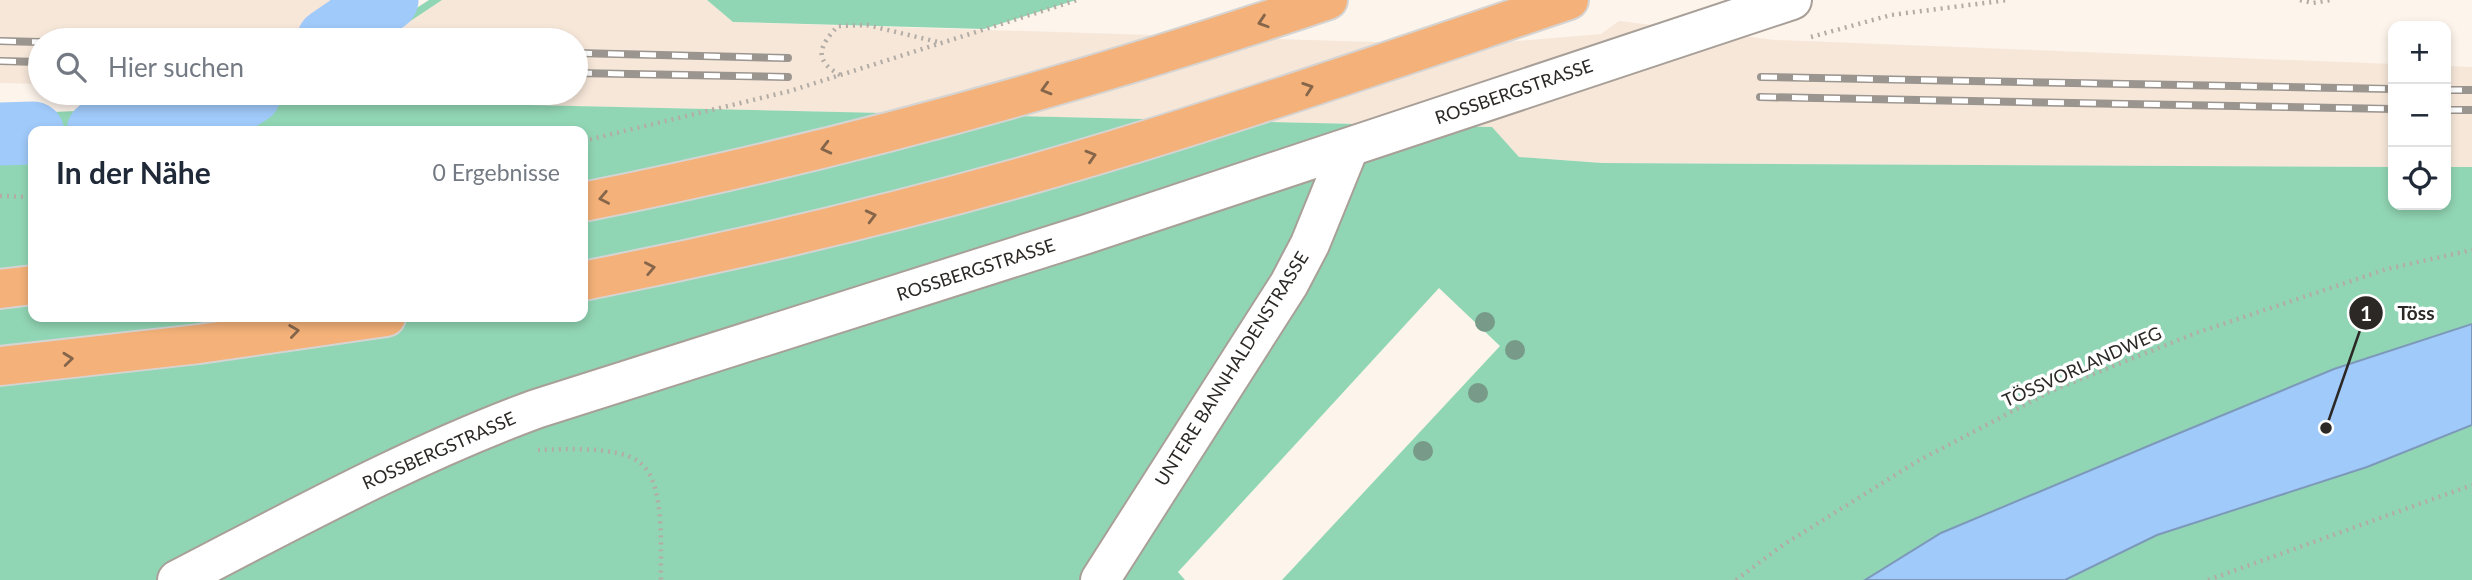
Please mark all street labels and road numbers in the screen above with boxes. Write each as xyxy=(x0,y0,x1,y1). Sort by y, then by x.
street label: ROSSBERGSTRASSE xyxy=(1432,54,1595,128)
street label: ROSSBERGSTRASSE xyxy=(894,233,1058,305)
street label: UNTERE BANNHALDENSTRASSE xyxy=(1150,247,1313,490)
street label: TÖSSVORLANDWEG xyxy=(1999,321,2165,411)
street label: ROSSBERGSTRASSE xyxy=(359,406,519,494)

